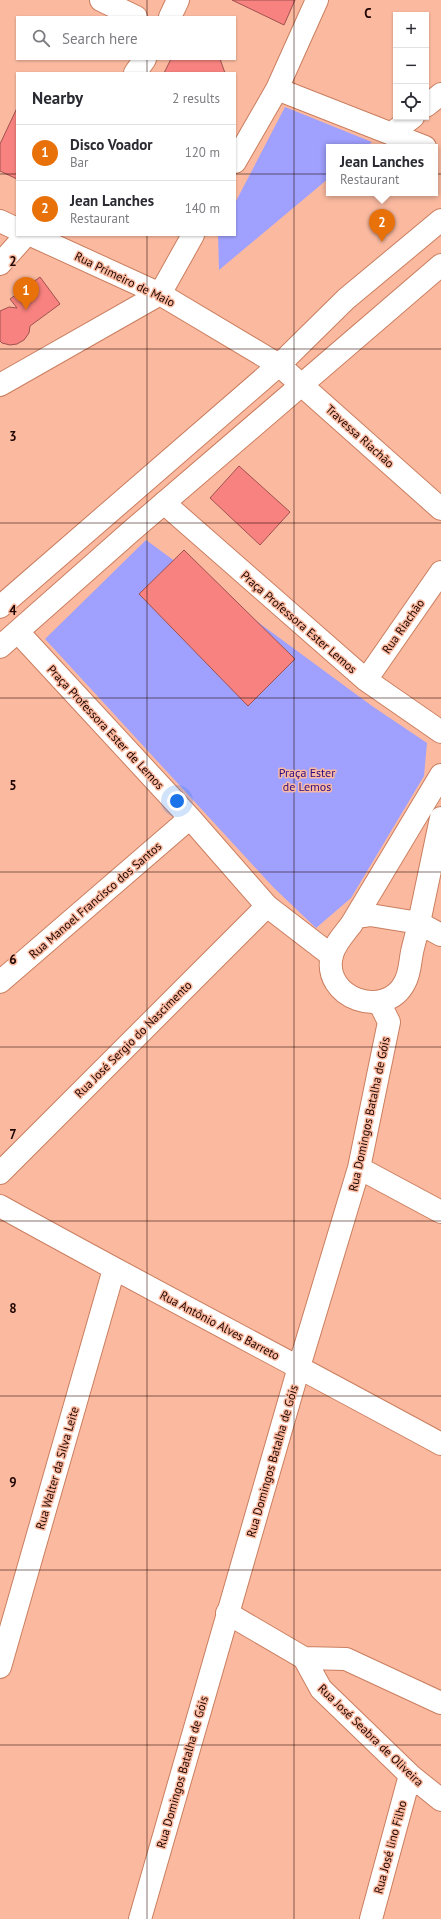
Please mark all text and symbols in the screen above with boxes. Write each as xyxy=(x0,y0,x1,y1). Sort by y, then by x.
text: C xyxy=(364,5,372,22)
map controls xyxy=(393,12,429,120)
button: + xyxy=(393,12,429,48)
search box xyxy=(16,16,236,60)
icon: search xyxy=(30,27,52,49)
text: Search here xyxy=(62,29,138,48)
button: − xyxy=(393,48,429,84)
button: locate xyxy=(393,84,429,120)
text: Nearby xyxy=(32,87,83,109)
text: 2 results xyxy=(172,90,220,107)
text: Disco Voador xyxy=(70,135,153,154)
text: 1 xyxy=(41,144,49,161)
text: 120 m xyxy=(185,144,220,161)
popup xyxy=(326,144,438,196)
text: Jean Lanches xyxy=(340,152,424,171)
text: Bar xyxy=(70,154,88,171)
text: Restaurant xyxy=(340,171,399,188)
text: Jean Lanches xyxy=(70,191,154,210)
text: 2 xyxy=(41,200,49,217)
text: 140 m xyxy=(185,200,220,217)
pin: 2 xyxy=(369,209,395,242)
text: Restaurant xyxy=(70,210,129,227)
street label: Rua Primeiro de Maio xyxy=(72,248,178,310)
text: 2 xyxy=(9,253,17,270)
pin: 1 xyxy=(13,277,39,310)
street label: Travessa Riachão xyxy=(323,401,397,471)
text: 3 xyxy=(9,428,17,445)
street label: Praça Professora Ester Lemos xyxy=(238,568,360,676)
street label: Rua Riachão xyxy=(379,596,427,656)
text: 4 xyxy=(9,602,17,619)
street label: Praça Professora Ester de Lemos xyxy=(44,662,168,792)
park label: Praça Ester de Lemos xyxy=(279,765,335,794)
text: 5 xyxy=(9,777,17,794)
your location xyxy=(167,791,187,811)
street label: Rua Manoel Francisco dos Santos xyxy=(26,838,164,962)
text: 6 xyxy=(9,951,17,968)
street label: Rua José Sergio do Nascimento xyxy=(71,977,195,1101)
street label: Rua Domingos Batalha de Góis xyxy=(345,1035,393,1193)
text: 7 xyxy=(9,1126,17,1143)
street label: Rua Antônio Alves Barreto xyxy=(158,1287,282,1363)
text: 8 xyxy=(9,1300,17,1317)
street label: Rua Domingos Batalha de Góis xyxy=(243,1383,301,1539)
street label: Rua Walter da Silva Leite xyxy=(32,1405,82,1531)
text: 9 xyxy=(9,1474,17,1491)
street label: Rua José Seabra de Oliveira xyxy=(315,1681,427,1789)
street label: Rua Domingos Batalha de Góis xyxy=(153,1694,211,1850)
street label: Rua José lino Filho xyxy=(370,1799,410,1895)

